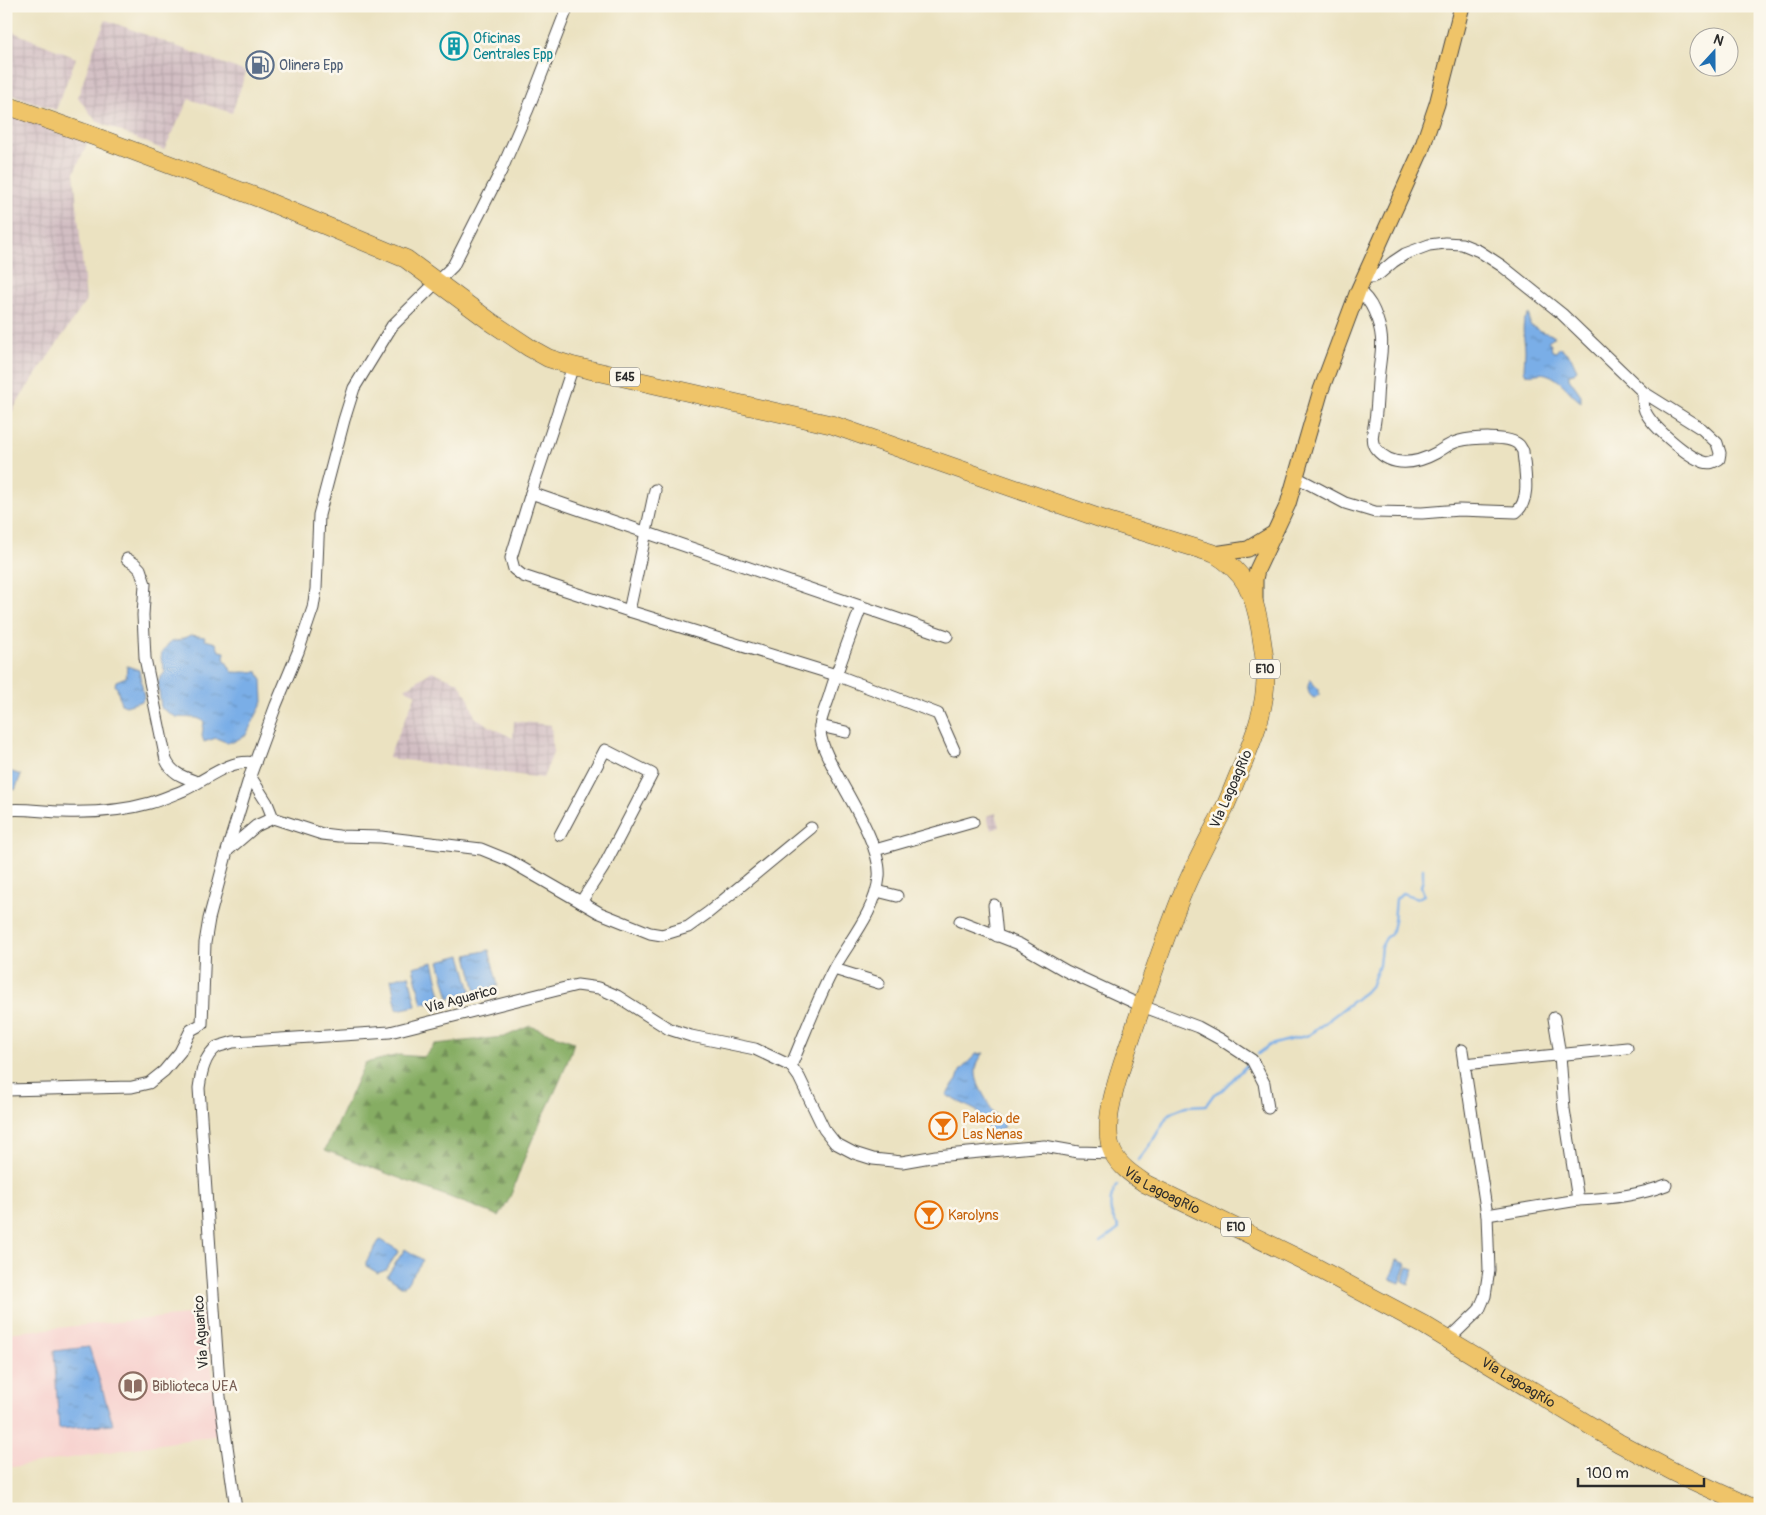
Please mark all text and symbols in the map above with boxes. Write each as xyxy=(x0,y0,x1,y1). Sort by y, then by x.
north arrow xyxy=(1688,28,1738,78)
place label: Oficinas Centrales Epp xyxy=(473,30,554,63)
building icon: Oficinas Centrales Epp xyxy=(439,31,469,61)
text: N xyxy=(1711,31,1726,50)
fuel station icon: Olinera Epp xyxy=(245,50,275,80)
place label: Olinera Epp xyxy=(279,57,344,74)
road number: E45 xyxy=(610,368,640,387)
road number: E10 xyxy=(1250,660,1280,679)
street label: Vía LagoagRío xyxy=(1206,747,1256,831)
street label: Vía Aguarico xyxy=(423,981,499,1017)
place label: Palacio de Las Nenas xyxy=(962,1110,1023,1143)
bar icon: Palacio de Las Nenas xyxy=(928,1111,958,1141)
street label: Vía LagoagRío xyxy=(1121,1163,1203,1218)
bar icon: Karolyns xyxy=(914,1200,944,1230)
place label: Karolyns xyxy=(948,1207,999,1224)
road number: E10 xyxy=(1221,1218,1251,1236)
street label: Vía Aguarico xyxy=(190,1294,212,1369)
street label: Vía LagoagRío xyxy=(1478,1353,1559,1411)
library icon: Biblioteca UEA xyxy=(118,1371,148,1401)
place label: Biblioteca UEA xyxy=(152,1378,237,1395)
scale bar xyxy=(1578,1455,1705,1487)
text: 100 m xyxy=(1586,1464,1629,1483)

